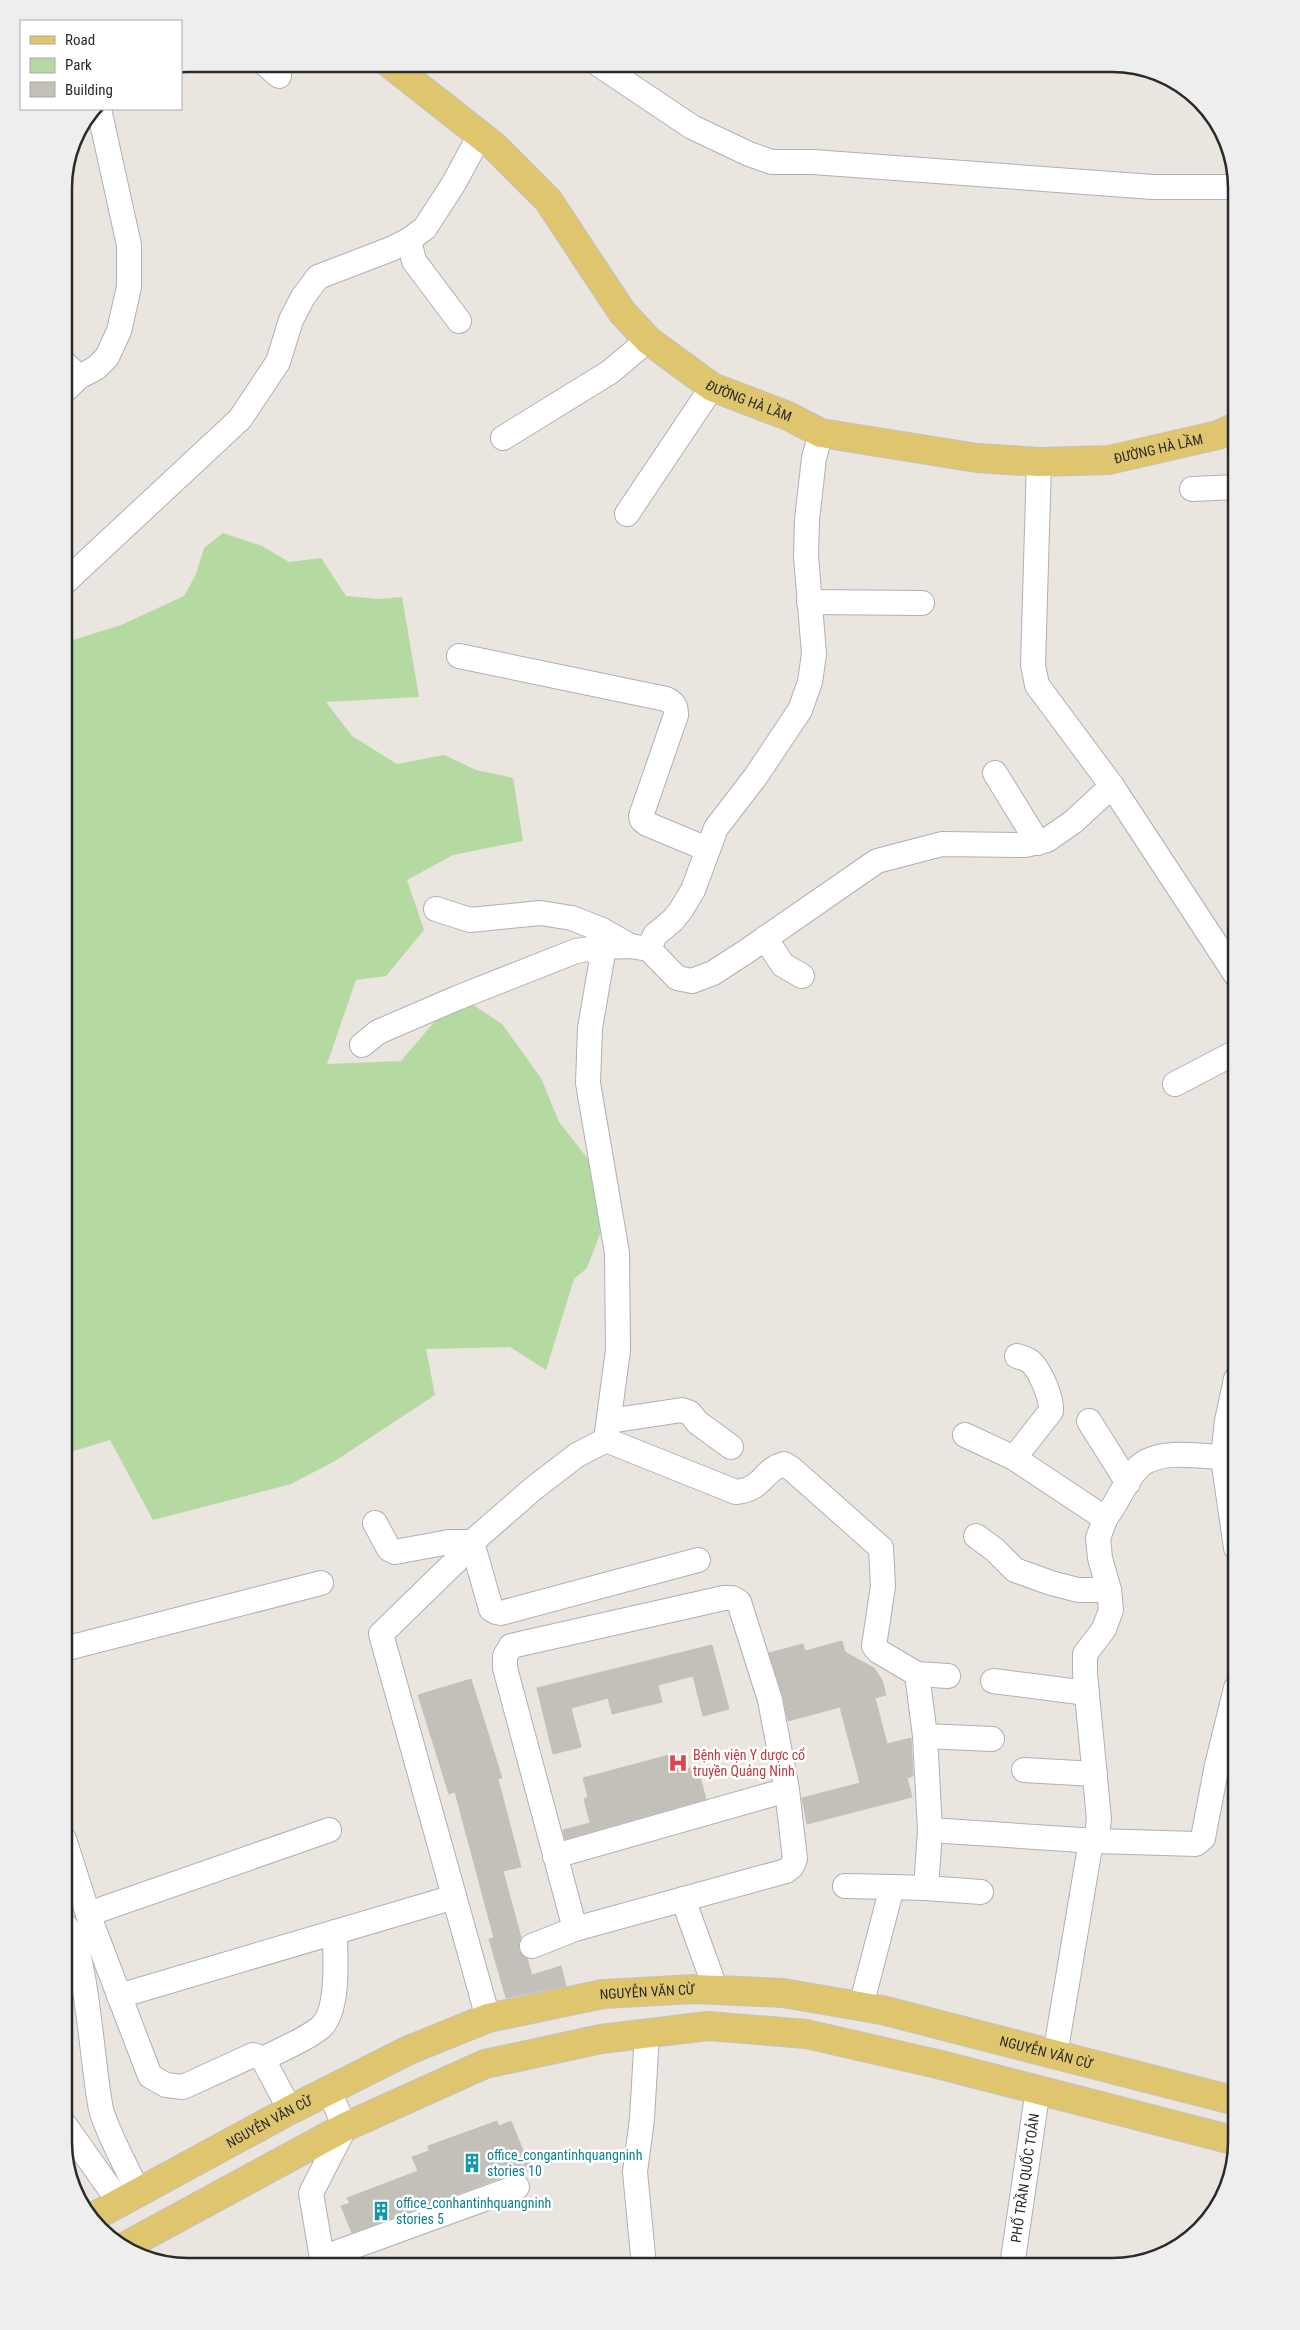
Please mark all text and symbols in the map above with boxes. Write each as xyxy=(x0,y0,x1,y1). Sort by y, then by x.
legend xyxy=(20,20,182,110)
text: Road xyxy=(65,31,95,49)
text: Park xyxy=(65,56,92,74)
text: Building xyxy=(65,81,113,99)
street label: ĐƯỜNG HÀ LẦM xyxy=(702,377,794,425)
street label: ĐƯỜNG HÀ LẦM xyxy=(1112,431,1204,467)
place label: Bệnh viện Y dược cổ truyền Quảng Ninh xyxy=(693,1747,805,1779)
hospital icon: Bệnh viện Y dược cổ truyền Quảng Ninh xyxy=(667,1752,689,1774)
street label: NGUYỄN VĂN CỪ xyxy=(599,1980,696,2002)
street label: NGUYỄN VĂN CỪ xyxy=(998,2033,1096,2072)
street label: NGUYỄN VĂN CỪ xyxy=(223,2091,316,2151)
street label: PHỐ TRẦN QUỐC TOẢN xyxy=(1008,2112,1042,2244)
place label: office_congantinhquangninh stories 10 xyxy=(487,2147,642,2179)
building icon: office_congantinhquangninh stories 10 xyxy=(461,2152,483,2174)
place label: office_conhantinhquangninh stories 5 xyxy=(396,2195,551,2227)
building icon: office_conhantinhquangninh stories 5 xyxy=(370,2200,392,2222)

